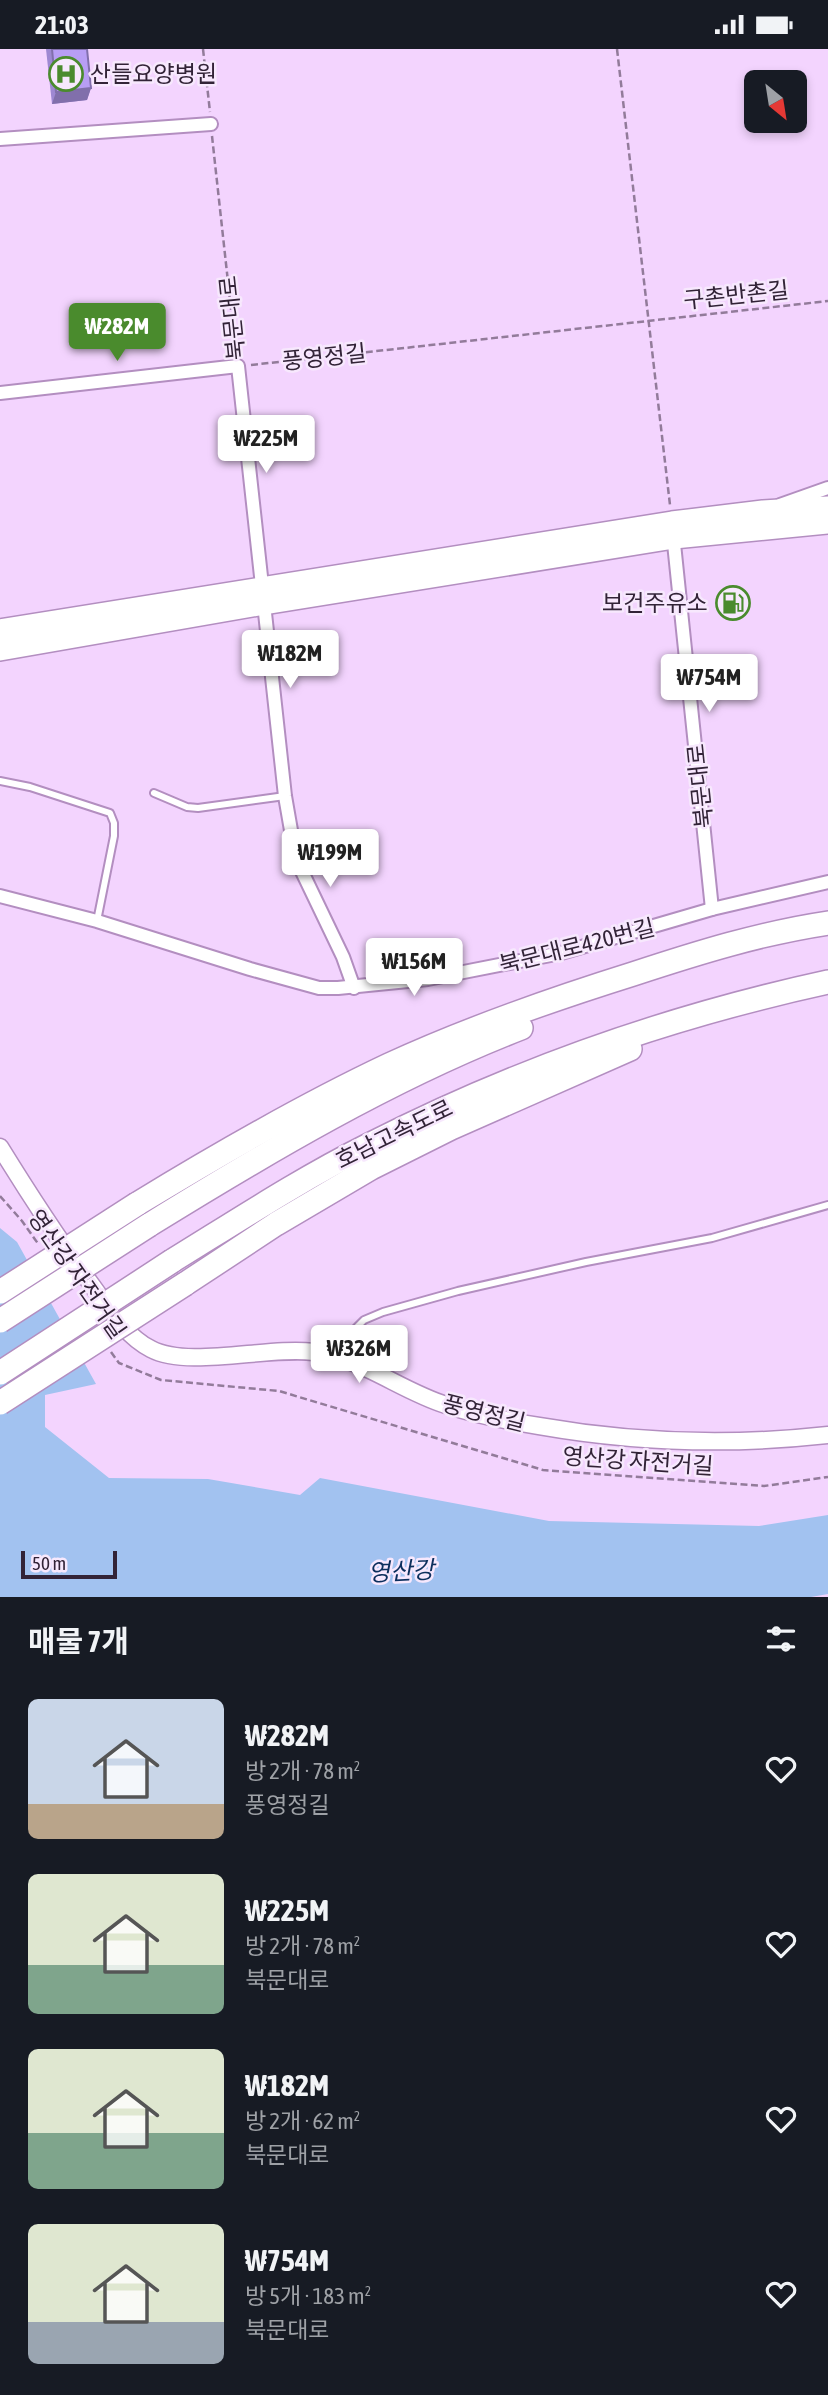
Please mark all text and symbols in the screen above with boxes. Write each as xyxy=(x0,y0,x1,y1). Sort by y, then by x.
text: 21:03 xyxy=(35,10,89,40)
hospital icon: 산들요양병원 xyxy=(47,55,85,93)
place label: 산들요양병원 xyxy=(90,61,217,87)
north arrow xyxy=(744,70,807,133)
map controls xyxy=(744,70,807,133)
street label: 북문대로 xyxy=(215,275,249,361)
street label: 구촌반촌길 xyxy=(682,277,790,313)
pin: ₩282M xyxy=(68,303,166,363)
text: ₩282M xyxy=(85,313,149,339)
street label: 풍영정길 xyxy=(281,340,367,374)
pin: ₩225M xyxy=(217,415,315,475)
text: ₩225M xyxy=(234,425,298,451)
fuel station icon: 보건주유소 xyxy=(714,584,752,622)
place label: 보건주유소 xyxy=(602,590,708,616)
pin: ₩182M xyxy=(241,631,339,690)
text: ₩182M xyxy=(258,640,322,666)
pin: ₩754M xyxy=(660,655,758,714)
text: ₩754M xyxy=(677,664,741,690)
street label: 북문대로 xyxy=(683,743,717,829)
pin: ₩199M xyxy=(281,829,379,889)
text: ₩199M xyxy=(298,839,362,865)
street label: 북문대로420번길 xyxy=(497,914,657,978)
pin: ₩156M xyxy=(365,939,463,998)
text: ₩156M xyxy=(382,948,446,974)
street label: 호남고속도로 xyxy=(331,1094,457,1174)
street label: 영산강 자전거길 xyxy=(23,1205,131,1343)
pin: ₩326M xyxy=(310,1325,408,1385)
text: ₩326M xyxy=(327,1335,391,1361)
street label: 풍영정길 xyxy=(440,1390,528,1436)
street label: 영산강 자전거길 xyxy=(562,1443,714,1479)
scale bar xyxy=(21,1548,117,1580)
text: 50 m xyxy=(32,1552,66,1574)
water label: 영산강 xyxy=(367,1556,438,1586)
icon: filters xyxy=(762,1620,800,1658)
text: 매물 7개 xyxy=(28,1624,129,1658)
text: ₩282M xyxy=(245,1718,329,1752)
icon: home xyxy=(84,1727,168,1811)
icon: heart xyxy=(762,1750,800,1788)
text: 방 2개 · 78 m² xyxy=(245,1758,360,1784)
text: 풍영정길 xyxy=(245,1792,330,1818)
text: ₩225M xyxy=(245,1893,329,1927)
icon: home xyxy=(84,1902,168,1986)
icon: heart xyxy=(762,1925,800,1963)
text: 방 2개 · 78 m² xyxy=(245,1933,360,1959)
text: 북문대로 xyxy=(245,1967,330,1993)
text: ₩182M xyxy=(245,2068,329,2102)
icon: home xyxy=(84,2077,168,2161)
icon: heart xyxy=(762,2100,800,2138)
text: 방 2개 · 62 m² xyxy=(245,2108,360,2134)
text: 북문대로 xyxy=(245,2142,330,2168)
text: ₩754M xyxy=(245,2243,329,2277)
icon: home xyxy=(84,2252,168,2336)
icon: heart xyxy=(762,2275,800,2313)
text: 방 5개 · 183 m² xyxy=(245,2283,371,2309)
text: 북문대로 xyxy=(245,2317,330,2343)

